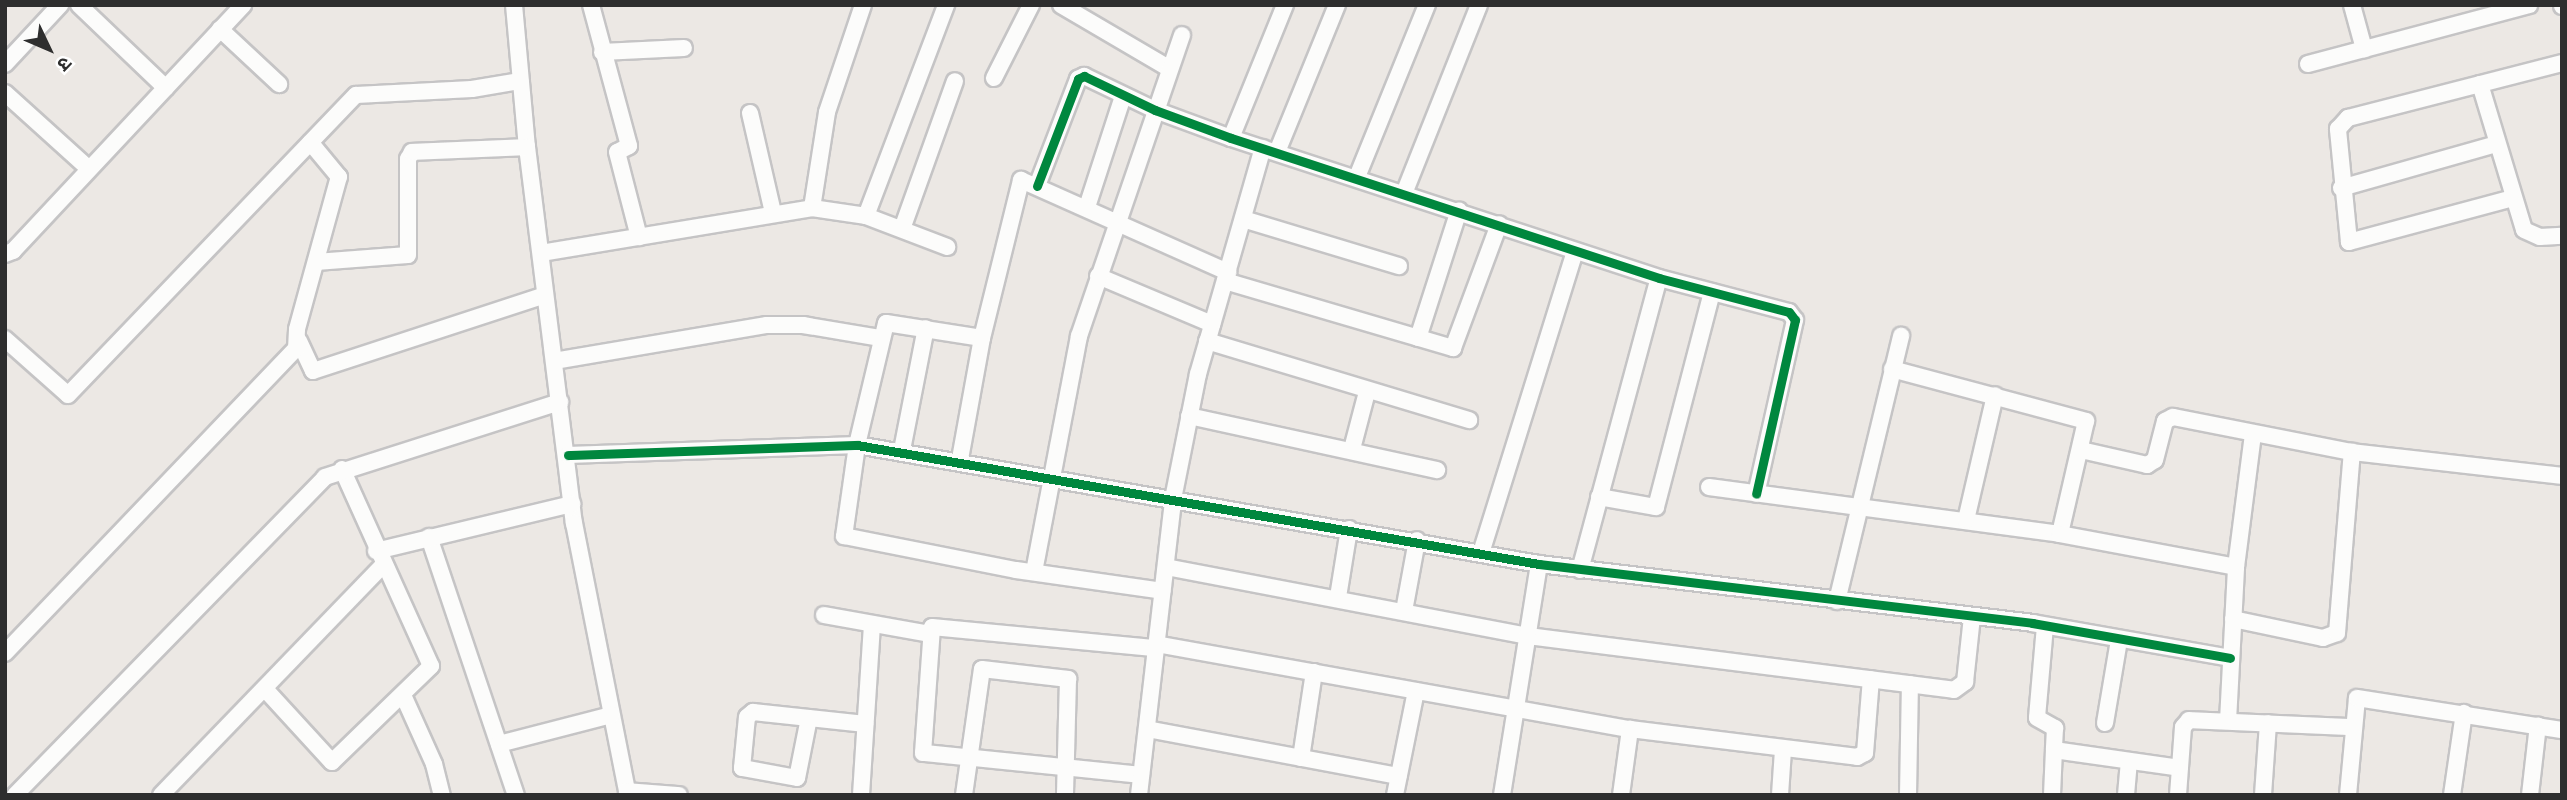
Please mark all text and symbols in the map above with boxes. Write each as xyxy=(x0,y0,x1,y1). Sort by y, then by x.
north arrow xyxy=(14,14,84,84)
text: उ xyxy=(53,53,76,75)

